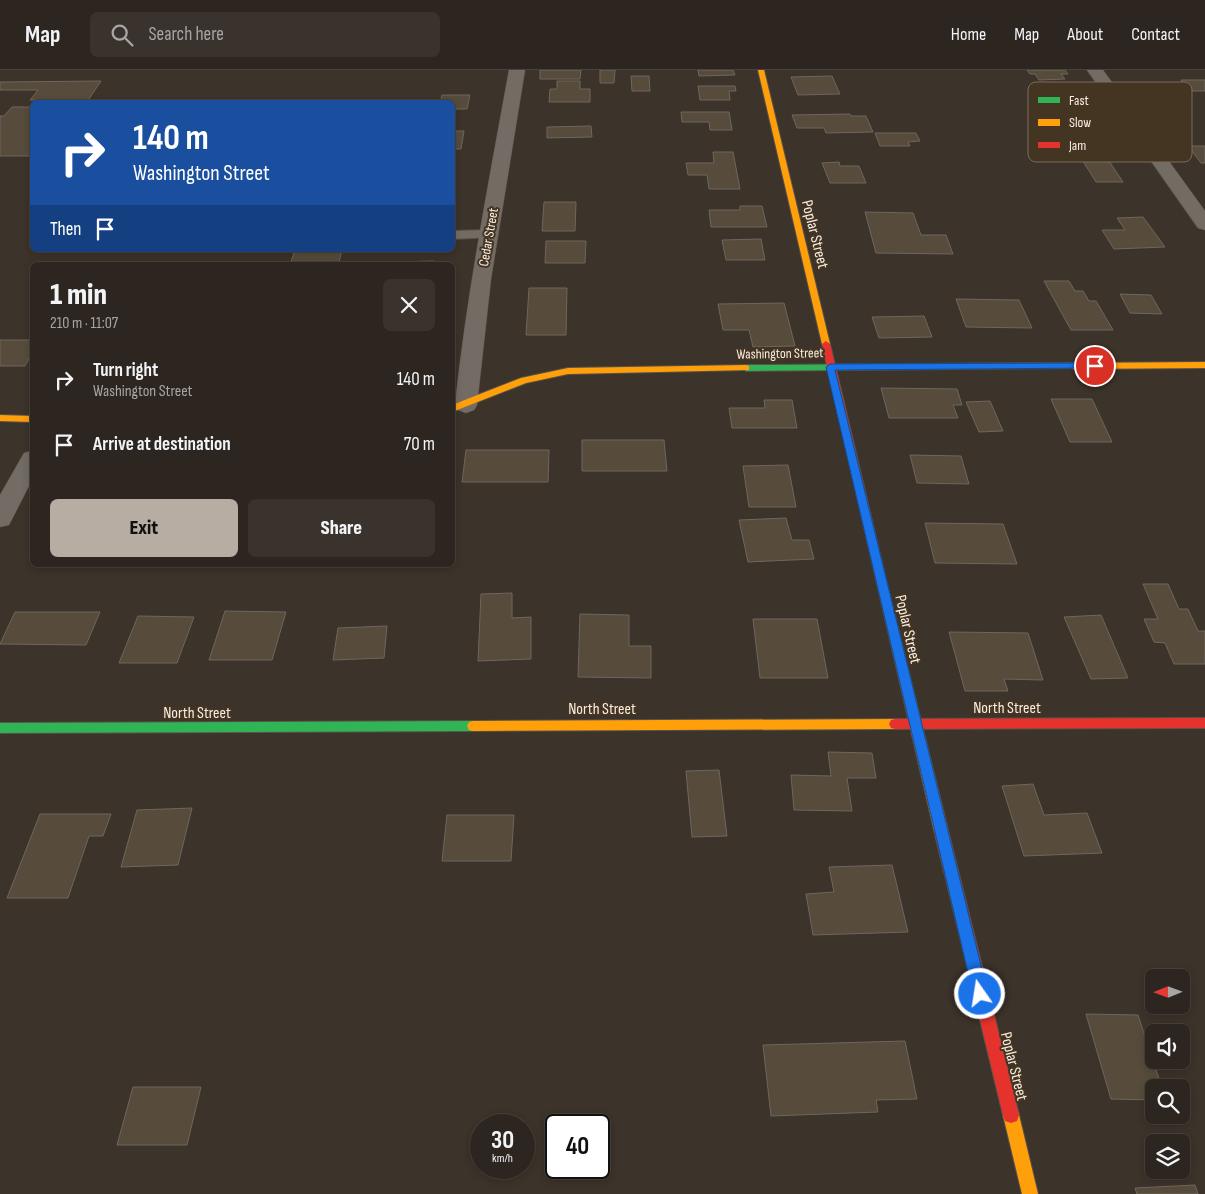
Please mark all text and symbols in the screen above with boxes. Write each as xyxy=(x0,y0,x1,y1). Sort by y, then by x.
search box xyxy=(90,12,440,57)
text: Map xyxy=(25,20,60,49)
icon: search xyxy=(108,21,136,49)
text: Search here xyxy=(148,23,224,46)
text: Home xyxy=(951,24,986,45)
text: Map xyxy=(1014,24,1039,45)
text: About xyxy=(1067,24,1103,45)
text: Contact xyxy=(1131,24,1180,45)
legend xyxy=(1028,82,1192,162)
text: Fast xyxy=(1069,92,1089,109)
text: Slow xyxy=(1069,114,1091,131)
text: 140 m xyxy=(133,117,209,160)
icon: right xyxy=(50,120,115,185)
text: Jam xyxy=(1068,137,1086,154)
text: Washington Street xyxy=(133,160,270,187)
street label: Poplar Street xyxy=(797,198,832,271)
street label: Cedar Street xyxy=(475,206,502,268)
icon: arrive xyxy=(91,215,119,243)
text: Then xyxy=(50,218,81,241)
text: 1 min xyxy=(50,277,107,313)
button: close xyxy=(383,279,435,331)
text: 210 m · 11:07 xyxy=(50,314,118,333)
street label: Washington Street xyxy=(736,344,824,363)
pin xyxy=(1074,345,1116,387)
icon: arrive xyxy=(1081,352,1109,380)
text: Turn right xyxy=(93,359,158,382)
icon: right xyxy=(50,366,78,394)
text: 140 m xyxy=(397,368,435,391)
text: Washington Street xyxy=(93,382,192,401)
icon: arrive xyxy=(50,431,78,459)
text: Arrive at destination xyxy=(93,433,231,456)
text: 70 m xyxy=(404,433,435,456)
button: Exit xyxy=(50,499,238,557)
button: Share xyxy=(248,499,435,557)
street label: Poplar Street xyxy=(890,593,925,666)
street label: North Street xyxy=(973,699,1041,718)
street label: North Street xyxy=(568,700,636,719)
street label: North Street xyxy=(163,704,231,723)
position arrow xyxy=(953,967,1005,1019)
north arrow xyxy=(1145,969,1190,1014)
map controls xyxy=(1145,969,1190,1179)
button: sound xyxy=(1145,1024,1190,1069)
street label: Poplar Street xyxy=(996,1030,1031,1103)
button: search xyxy=(1145,1079,1190,1124)
speed limit sign: 40 xyxy=(545,1114,610,1179)
text: 30 xyxy=(491,1125,514,1156)
button: layers xyxy=(1145,1134,1190,1179)
text: km/h xyxy=(492,1151,513,1166)

